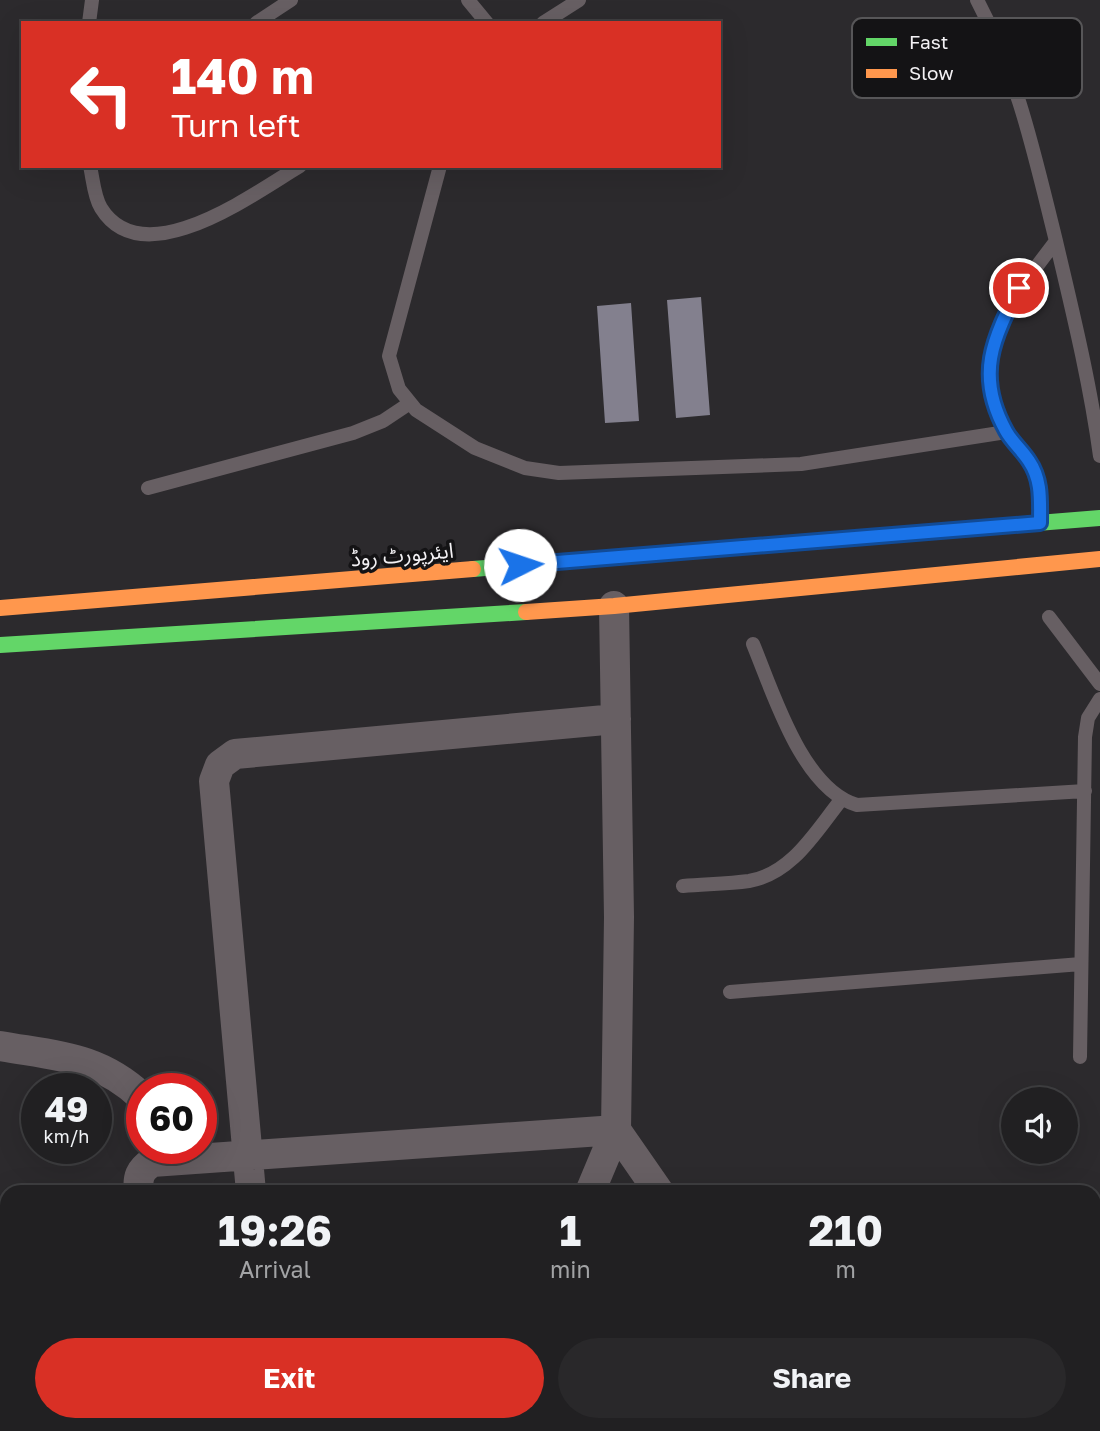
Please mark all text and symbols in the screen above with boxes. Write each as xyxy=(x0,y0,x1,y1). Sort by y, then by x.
legend xyxy=(852,18,1082,98)
text: Fast xyxy=(909,30,948,53)
text: 140 m xyxy=(171,46,314,105)
icon: left xyxy=(56,49,147,140)
text: Slow xyxy=(909,61,954,84)
text: Turn left xyxy=(171,106,300,144)
pin xyxy=(989,258,1049,318)
icon: arrive xyxy=(1000,269,1038,307)
position arrow xyxy=(483,528,557,602)
street label: ایئرپورٹ روڈ xyxy=(349,537,455,573)
speed limit sign: 60 xyxy=(126,1073,217,1164)
map controls xyxy=(1001,1087,1078,1164)
button: sound xyxy=(1001,1087,1078,1164)
text: 49 xyxy=(44,1088,89,1130)
text: km/h xyxy=(44,1125,89,1147)
text: 19:26 xyxy=(218,1205,332,1255)
text: 1 xyxy=(559,1205,581,1255)
text: 210 xyxy=(808,1205,883,1255)
text: Arrival xyxy=(239,1255,311,1283)
text: min xyxy=(550,1255,591,1283)
text: m xyxy=(836,1255,856,1283)
button: Exit xyxy=(35,1338,544,1418)
button: Share xyxy=(558,1338,1066,1418)

